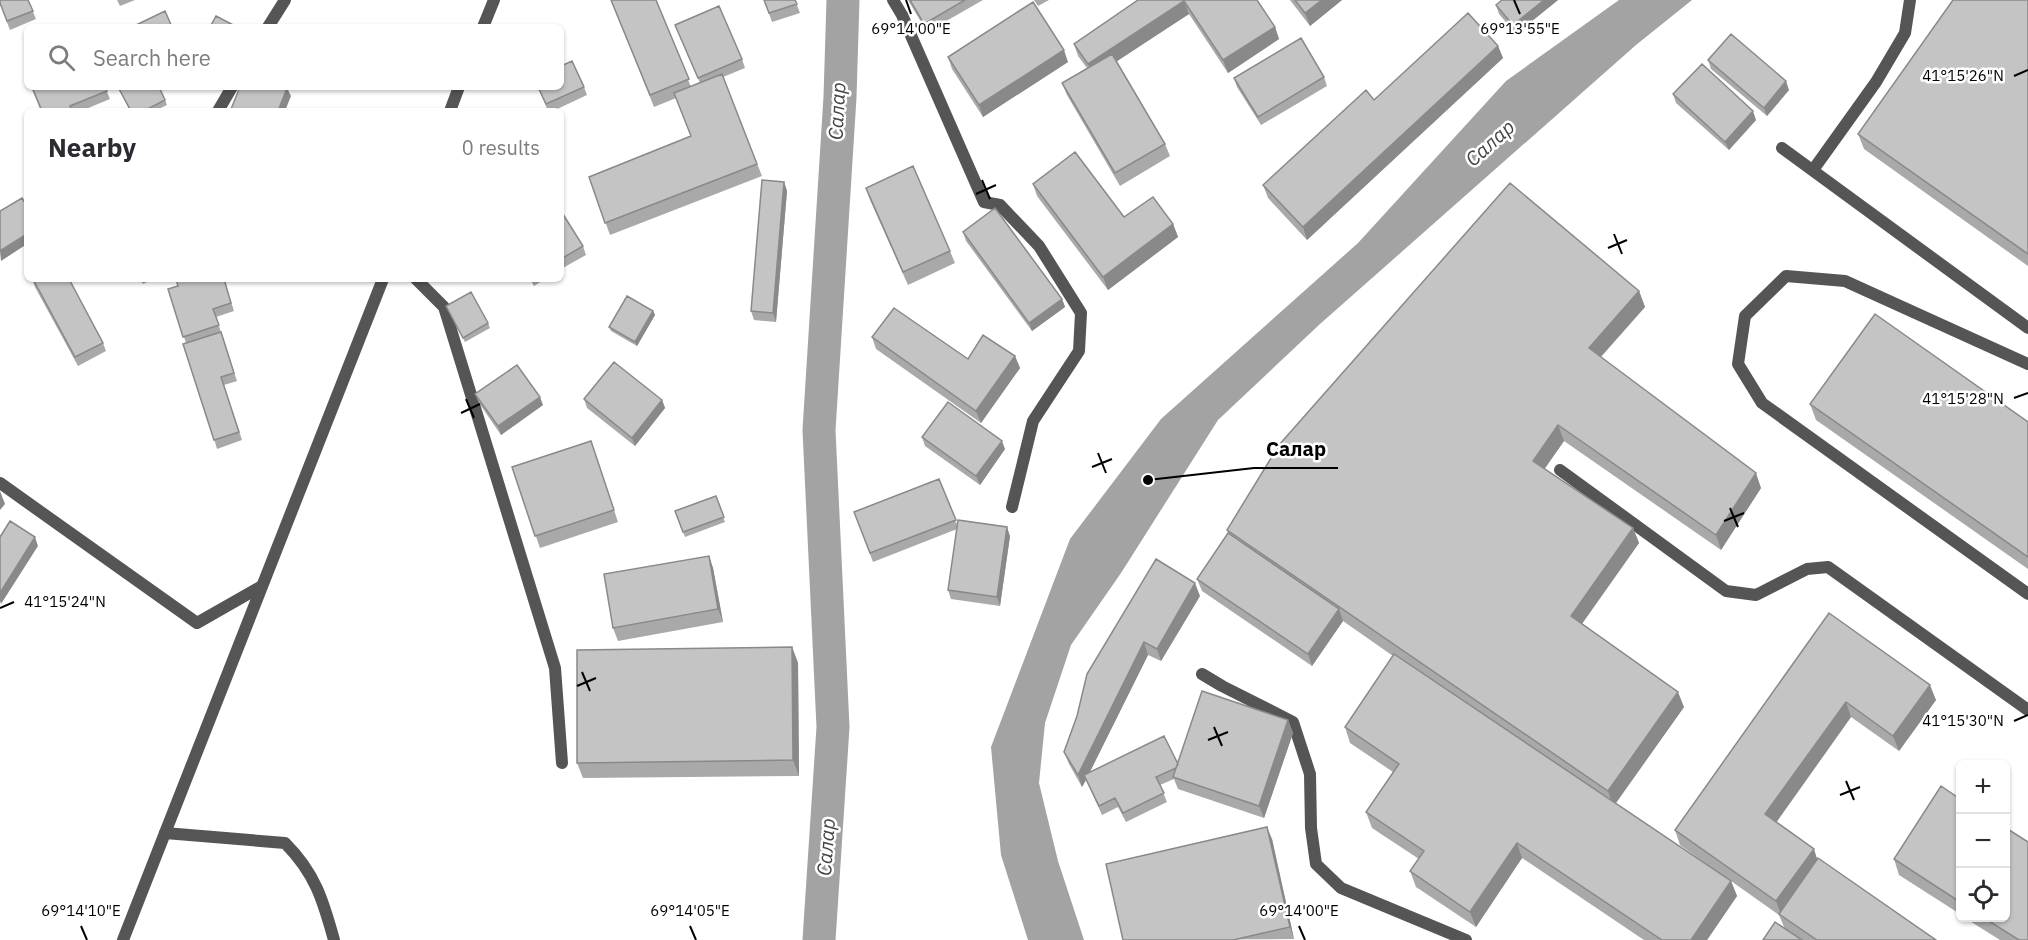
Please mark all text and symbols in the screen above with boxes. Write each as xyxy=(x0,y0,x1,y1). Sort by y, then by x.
text: 69°14'00"E xyxy=(871,19,951,38)
text: 69°13'55"E xyxy=(1480,19,1560,38)
search box xyxy=(24,24,564,90)
icon: search xyxy=(45,41,78,74)
text: Search here xyxy=(93,43,211,72)
text: 41°15'26"N xyxy=(1922,66,2004,85)
water label: Салар xyxy=(822,81,851,141)
water label: Салар xyxy=(1459,113,1520,172)
text: Nearby xyxy=(48,130,136,164)
text: 0 results xyxy=(462,134,540,161)
text: 41°15'28"N xyxy=(1922,389,2004,408)
callout: Салар xyxy=(1254,430,1338,468)
text: Салар xyxy=(1266,435,1326,462)
text: 41°15'24"N xyxy=(24,592,106,611)
text: 41°15'30"N xyxy=(1922,711,2004,730)
map controls xyxy=(1956,760,2010,922)
button: + xyxy=(1956,760,2010,814)
button: − xyxy=(1956,814,2010,868)
water label: Салар xyxy=(810,817,841,877)
button: locate xyxy=(1956,868,2010,922)
text: 69°14'10"E xyxy=(41,901,121,920)
text: 69°14'05"E xyxy=(650,901,730,920)
text: 69°14'00"E xyxy=(1259,901,1339,920)

